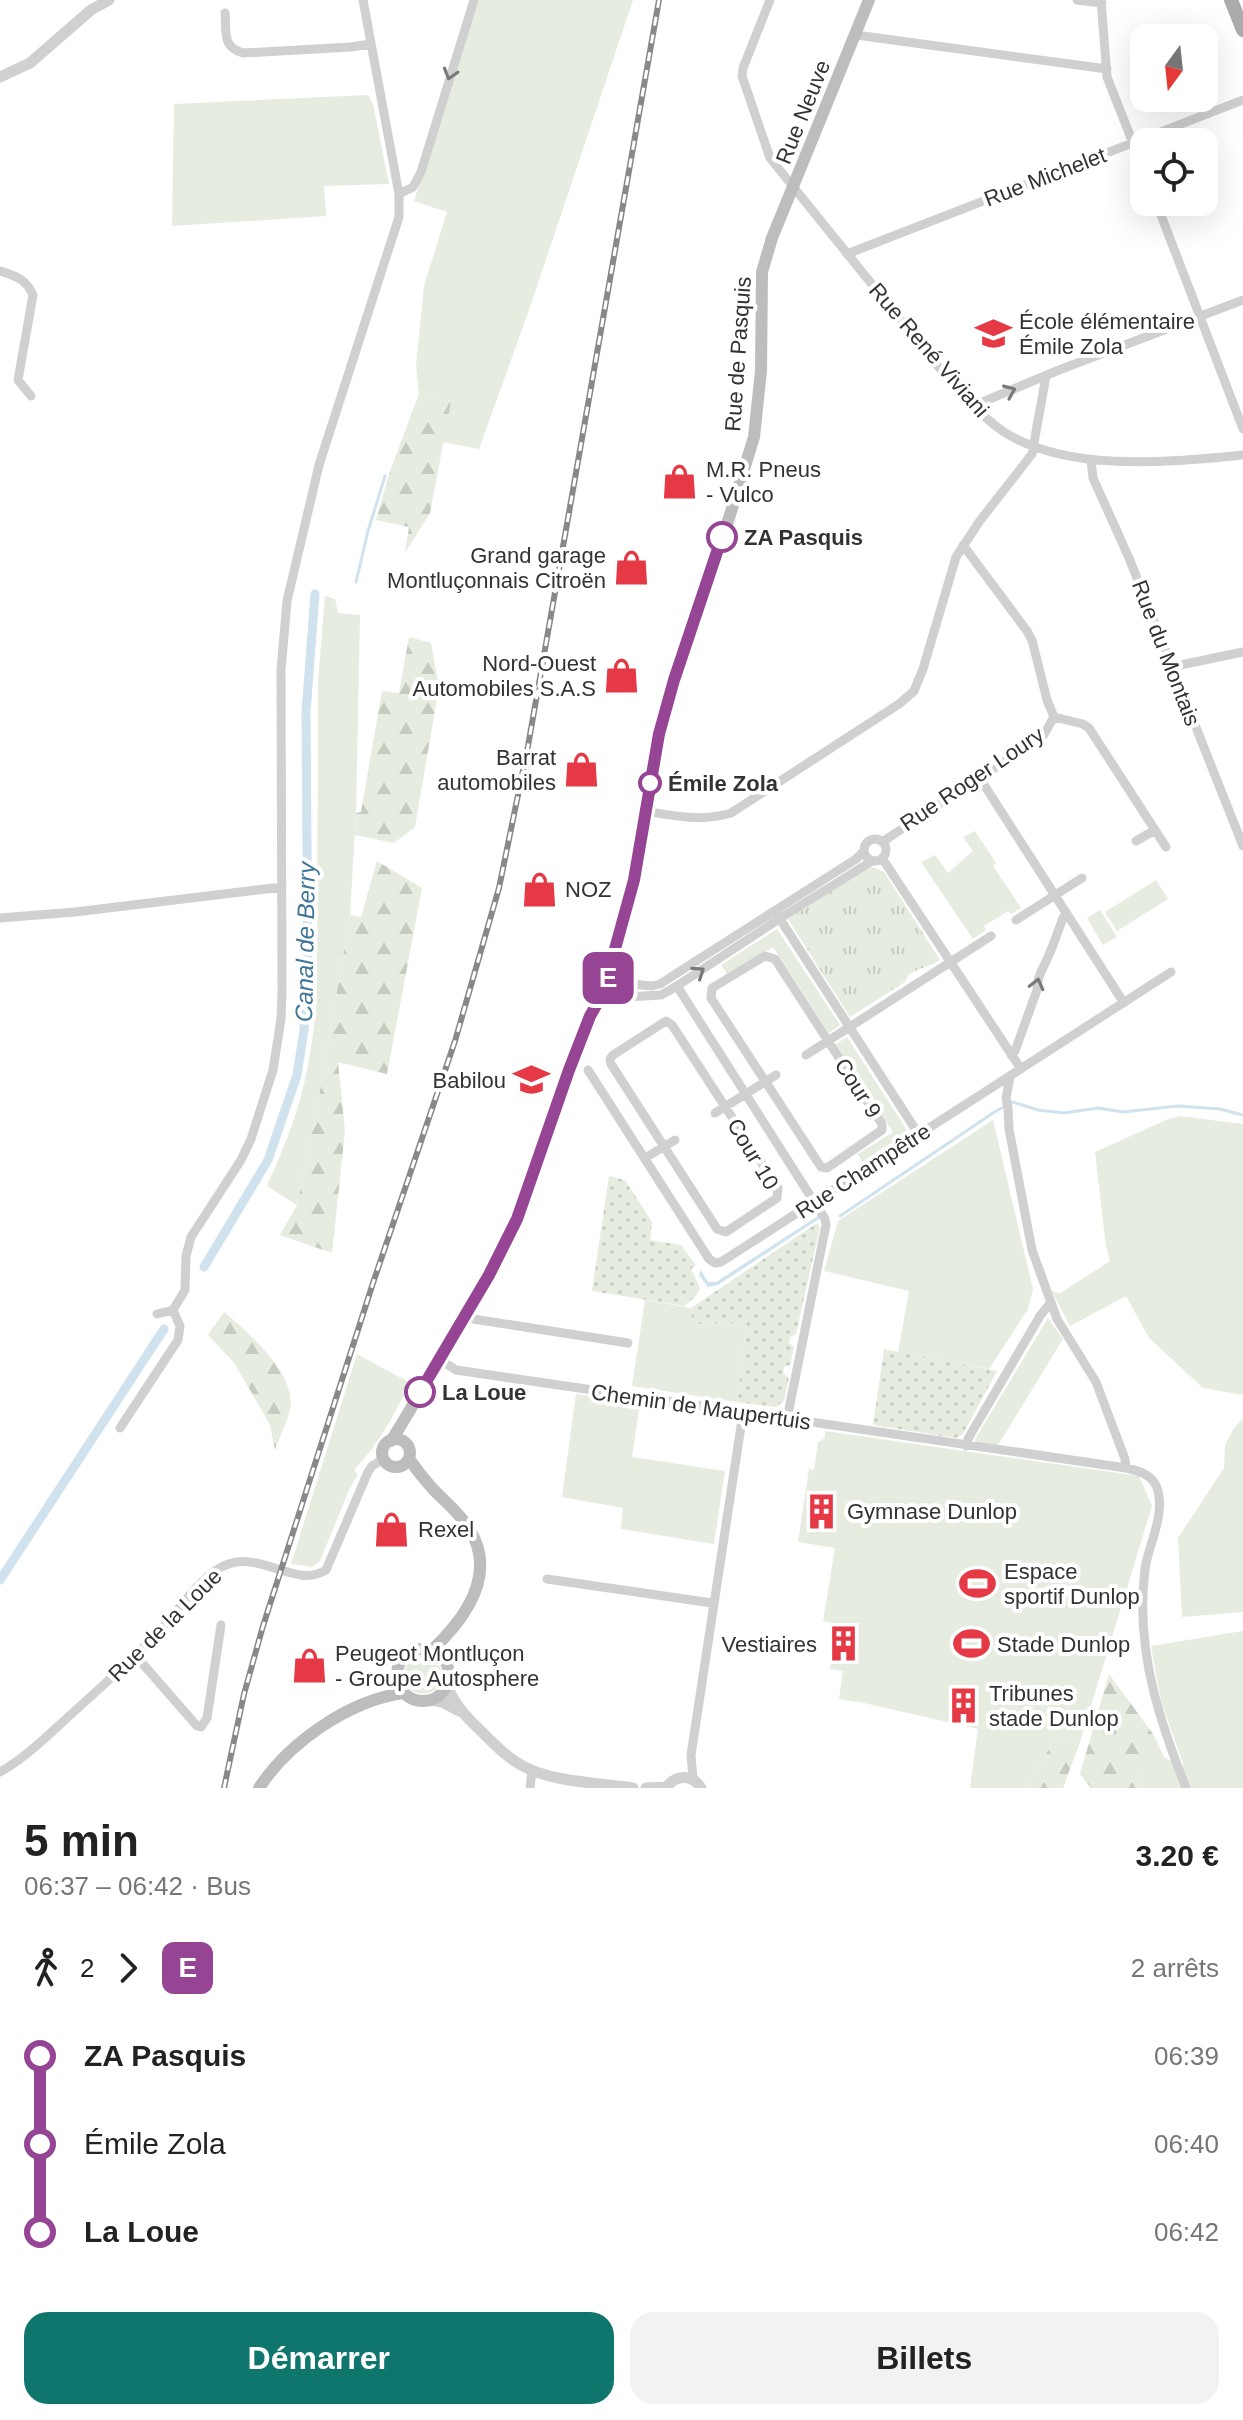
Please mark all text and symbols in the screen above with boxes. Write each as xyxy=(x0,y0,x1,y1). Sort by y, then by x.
north arrow xyxy=(1130,24,1218,112)
map controls xyxy=(1130,24,1218,216)
street label: Rue Neuve xyxy=(771,56,835,168)
one-way arrow xyxy=(444,67,460,81)
button: locate xyxy=(1130,128,1218,216)
street label: Rue Michelet xyxy=(981,142,1109,212)
street label: Rue de Pasquis xyxy=(720,276,756,432)
street label: Rue René Viviani xyxy=(864,278,994,422)
place label: École élémentaire Émile Zola xyxy=(1019,309,1195,359)
school or university icon: École élémentaire Émile Zola xyxy=(974,315,1012,353)
one-way arrow xyxy=(1002,384,1016,401)
place label: M.R. Pneus - Vulco xyxy=(706,457,821,507)
shop icon: M.R. Pneus - Vulco xyxy=(661,463,699,501)
marker: ZA Pasquis xyxy=(707,522,737,552)
place label: ZA Pasquis xyxy=(744,525,863,550)
place label: Grand garage Montluçonnais Citroën xyxy=(387,543,606,593)
shop icon: Grand garage Montluçonnais Citroën xyxy=(613,549,651,587)
street label: Rue du Montais xyxy=(1127,577,1205,729)
place label: Nord-Ouest Automobiles S.A.S xyxy=(413,651,596,701)
shop icon: Nord-Ouest Automobiles S.A.S xyxy=(603,657,641,695)
street label: Rue Roger Loury xyxy=(896,722,1048,836)
place label: Barrat automobiles xyxy=(437,745,556,795)
shop icon: Barrat automobiles xyxy=(563,751,601,789)
place label: Émile Zola xyxy=(668,771,779,796)
marker: Émile Zola xyxy=(639,772,661,794)
water label: Canal de Berry xyxy=(290,860,320,1022)
shop icon: NOZ xyxy=(520,870,558,908)
place label: NOZ xyxy=(565,877,611,902)
line badge: E xyxy=(582,952,634,1004)
text: E xyxy=(599,962,617,993)
one-way arrow xyxy=(690,967,705,982)
one-way arrow xyxy=(1028,978,1045,992)
street label: Cour 9 xyxy=(830,1053,886,1123)
school or university icon: Babilou xyxy=(513,1061,551,1099)
place label: Babilou xyxy=(433,1068,506,1093)
street label: Cour 10 xyxy=(722,1114,784,1194)
street label: Rue Champêtre xyxy=(791,1118,935,1224)
marker: La Loue xyxy=(405,1377,435,1407)
street label: Chemin de Maupertuis xyxy=(590,1379,812,1435)
place label: La Loue xyxy=(442,1380,526,1405)
building icon: Gymnase Dunlop xyxy=(802,1492,840,1530)
place label: Gymnase Dunlop xyxy=(847,1499,1017,1524)
shop icon: Rexel xyxy=(373,1510,411,1548)
place label: Rexel xyxy=(418,1517,474,1542)
place label: Espace sportif Dunlop xyxy=(1004,1559,1140,1609)
street label: Rue de la Loue xyxy=(103,1563,227,1687)
sports icon: Espace sportif Dunlop xyxy=(959,1565,997,1603)
building icon: Vestiaires xyxy=(824,1625,862,1663)
sports icon: Stade Dunlop xyxy=(952,1625,990,1663)
place label: Vestiaires xyxy=(722,1632,817,1657)
place label: Stade Dunlop xyxy=(997,1632,1130,1657)
place label: Peugeot Montluçon - Groupe Autosphere xyxy=(335,1641,539,1691)
shop icon: Peugeot Montluçon - Groupe Autosphere xyxy=(290,1647,328,1685)
place label: Tribunes stade Dunlop xyxy=(989,1681,1119,1731)
building icon: Tribunes stade Dunlop xyxy=(944,1687,982,1725)
text: 5 min xyxy=(24,1816,139,1865)
text: 3.20 € xyxy=(1136,1839,1219,1872)
text: 06:37 – 06:42 · Bus xyxy=(24,1871,251,1901)
icon: walk xyxy=(24,1946,68,1990)
icon: forward xyxy=(106,1946,150,1990)
text: E xyxy=(178,1952,197,1983)
text: 2 xyxy=(80,1953,94,1983)
text: 2 arrêts xyxy=(1131,1953,1219,1983)
text: ZA Pasquis xyxy=(84,2039,246,2072)
text: 06:39 xyxy=(1154,2041,1219,2071)
text: Émile Zola xyxy=(84,2127,226,2160)
text: 06:40 xyxy=(1154,2129,1219,2159)
text: La Loue xyxy=(84,2215,199,2248)
text: 06:42 xyxy=(1154,2217,1219,2247)
button: Démarrer xyxy=(24,2312,614,2404)
button: Billets xyxy=(630,2312,1219,2404)

